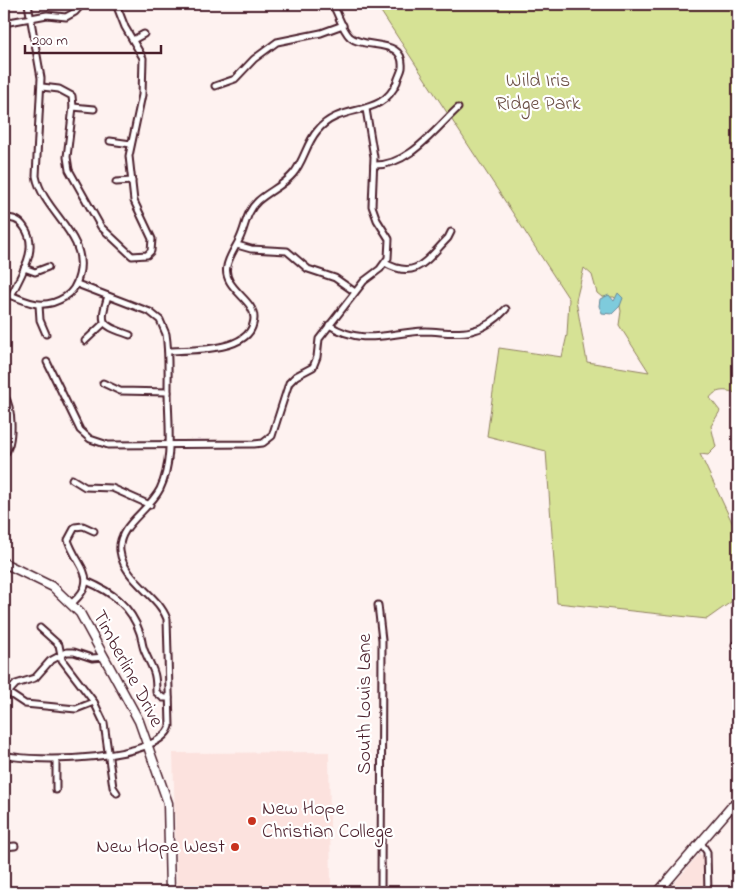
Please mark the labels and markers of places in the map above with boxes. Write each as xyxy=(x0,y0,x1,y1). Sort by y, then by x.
place label: New Hope Christian College xyxy=(262,795,393,848)
marker: New Hope Christian College xyxy=(246,815,258,827)
place label: New Hope West xyxy=(96,833,225,862)
marker: New Hope West xyxy=(229,841,241,853)

